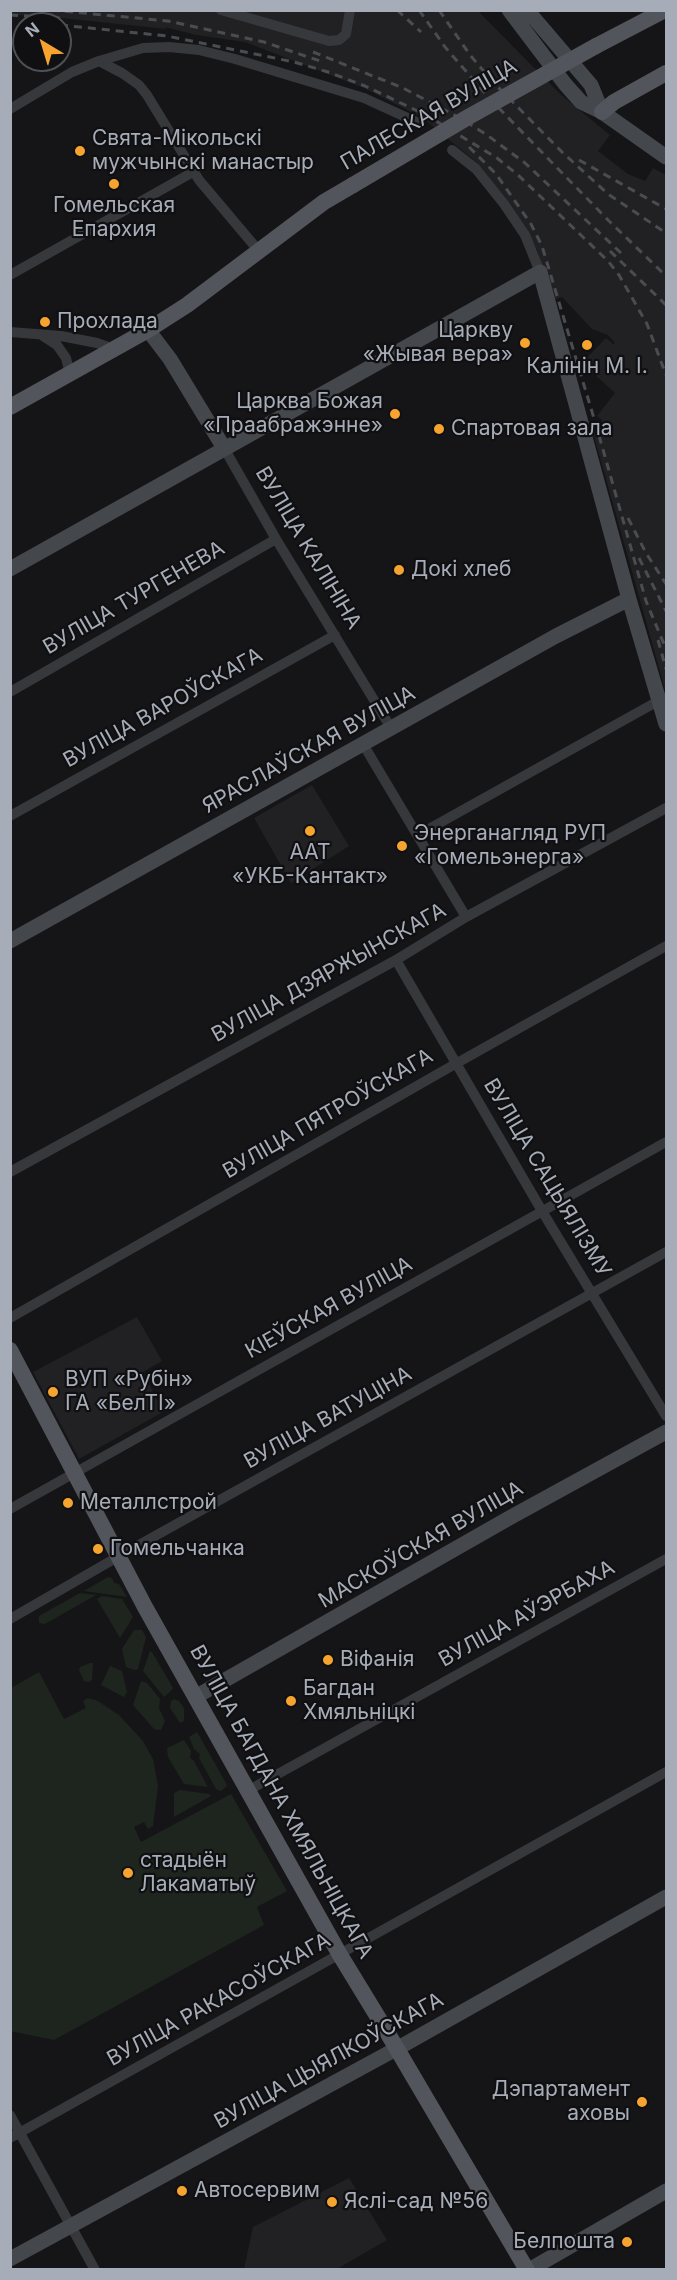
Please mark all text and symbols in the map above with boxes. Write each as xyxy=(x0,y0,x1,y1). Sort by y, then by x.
north arrow xyxy=(12,12,72,72)
text: N xyxy=(21,18,43,41)
street label: ПАЛЕСКАЯ ВУЛІЦА xyxy=(336,54,522,176)
place label: Свята-Мікольскі мужчынскі манастыр xyxy=(92,126,314,176)
marker: Свята-Мікольскі мужчынскі манастыр xyxy=(73,144,87,158)
marker: Гомельская Епархия xyxy=(107,177,121,191)
place label: Гомельская Епархия xyxy=(53,193,175,243)
place label: Прохлада xyxy=(57,309,158,335)
marker: Прохлада xyxy=(38,315,52,329)
place label: Царкву «Жывая вера» xyxy=(363,318,513,368)
marker: Царкву «Жывая вера» xyxy=(518,336,532,350)
marker: Калінін М. І. xyxy=(580,338,594,352)
place label: Калінін М. І. xyxy=(526,354,648,380)
place label: Царква Божая «Праабражэнне» xyxy=(203,389,383,439)
marker: Царква Божая «Праабражэнне» xyxy=(388,407,402,421)
place label: Спартовая зала xyxy=(451,416,613,442)
marker: Спартовая зала xyxy=(432,422,446,436)
street label: ВУЛІЦА КАЛІНІНА xyxy=(250,462,366,634)
street label: ВУЛІЦА ТУРГЕНЕВА xyxy=(39,536,229,660)
place label: Докі хлеб xyxy=(411,557,511,583)
marker: Докі хлеб xyxy=(392,563,406,577)
street label: ВУЛІЦА ВАРОЎСКАГА xyxy=(59,643,267,773)
street label: ЯРАСЛАЎСКАЯ ВУЛІЦА xyxy=(198,681,420,819)
place label: Энерганагляд РУП «Гомельэнерга» xyxy=(414,821,606,871)
marker: ААТ «УКБ-Кантакт» xyxy=(303,824,317,838)
marker: Энерганагляд РУП «Гомельэнерга» xyxy=(395,839,409,853)
place label: ААТ «УКБ-Кантакт» xyxy=(232,840,388,890)
street label: ВУЛІЦА ДЗЯРЖЫНСКАГА xyxy=(207,898,451,1048)
street label: ВУЛІЦА ПЯТРОЎСКАГА xyxy=(219,1044,437,1184)
street label: ВУЛІЦА САЦЫЯЛІЗМУ xyxy=(478,1074,616,1282)
street label: КІЕЎСКАЯ ВУЛІЦА xyxy=(241,1252,417,1364)
street label: ВУЛІЦА ВАТУЦІНА xyxy=(240,1361,416,1475)
place label: ВУП «Рубін» ГА «БелТІ» xyxy=(65,1367,193,1417)
marker: ВУП «Рубін» ГА «БелТІ» xyxy=(46,1385,60,1399)
street label: МАСКОЎСКАЯ ВУЛІЦА xyxy=(314,1476,528,1614)
place label: Металлстрой xyxy=(80,1490,217,1516)
marker: Металлстрой xyxy=(61,1496,75,1510)
place label: Гомельчанка xyxy=(110,1536,245,1562)
marker: Гомельчанка xyxy=(91,1542,105,1556)
street label: ВУЛІЦА АЎЭРБАХА xyxy=(435,1555,619,1673)
street label: ВУЛІЦА БАГДАНА ХМЯЛЬНІЦКАГА xyxy=(184,1641,378,1963)
place label: Віфанія xyxy=(340,1647,414,1673)
marker: Віфанія xyxy=(321,1653,335,1667)
place label: Багдан Хмяльніцкі xyxy=(303,1676,415,1726)
marker: Багдан Хмяльніцкі xyxy=(284,1694,298,1708)
place label: стадыён Лакаматыў xyxy=(140,1848,256,1898)
marker: стадыён Лакаматыў xyxy=(121,1866,135,1880)
street label: ВУЛІЦА РАКАСОЎСКАГА xyxy=(103,1928,335,2072)
street label: ВУЛІЦА ЦЫЯЛКОЎСКАГА xyxy=(210,1987,448,2135)
place label: Дэпартамент аховы xyxy=(492,2077,630,2127)
marker: Дэпартамент аховы xyxy=(635,2095,649,2109)
place label: Автосервим xyxy=(194,2178,320,2204)
marker: Автосервим xyxy=(175,2184,189,2198)
place label: Яслі-сад №56 xyxy=(344,2189,488,2215)
marker: Яслі-сад №56 xyxy=(325,2195,339,2209)
place label: Белпошта xyxy=(513,2229,615,2255)
marker: Белпошта xyxy=(620,2235,634,2249)

